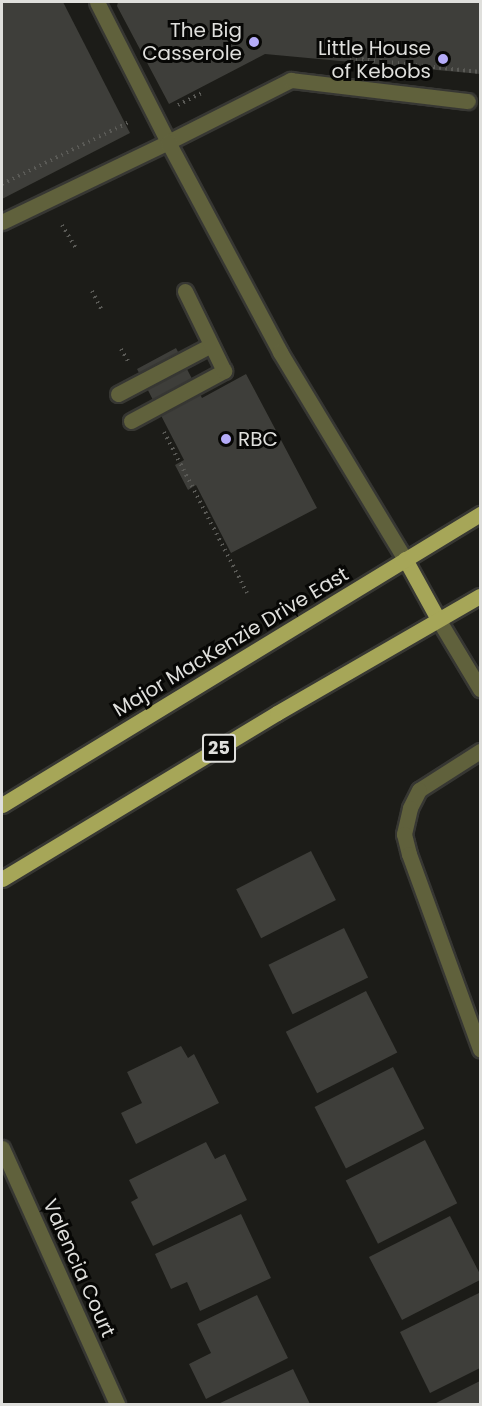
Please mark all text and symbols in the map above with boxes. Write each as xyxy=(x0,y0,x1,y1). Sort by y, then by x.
place label: The Big Casserole xyxy=(142,19,242,66)
marker: The Big Casserole xyxy=(247,35,261,49)
place label: Little House of Kebobs xyxy=(318,36,431,83)
marker: Little House of Kebobs xyxy=(436,52,450,66)
place label: RBC xyxy=(238,427,278,451)
marker: RBC xyxy=(219,432,233,446)
street label: Major MacKenzie Drive East xyxy=(109,562,353,722)
road number: 25 xyxy=(201,733,237,763)
street label: Valencia Court xyxy=(38,1195,120,1341)

